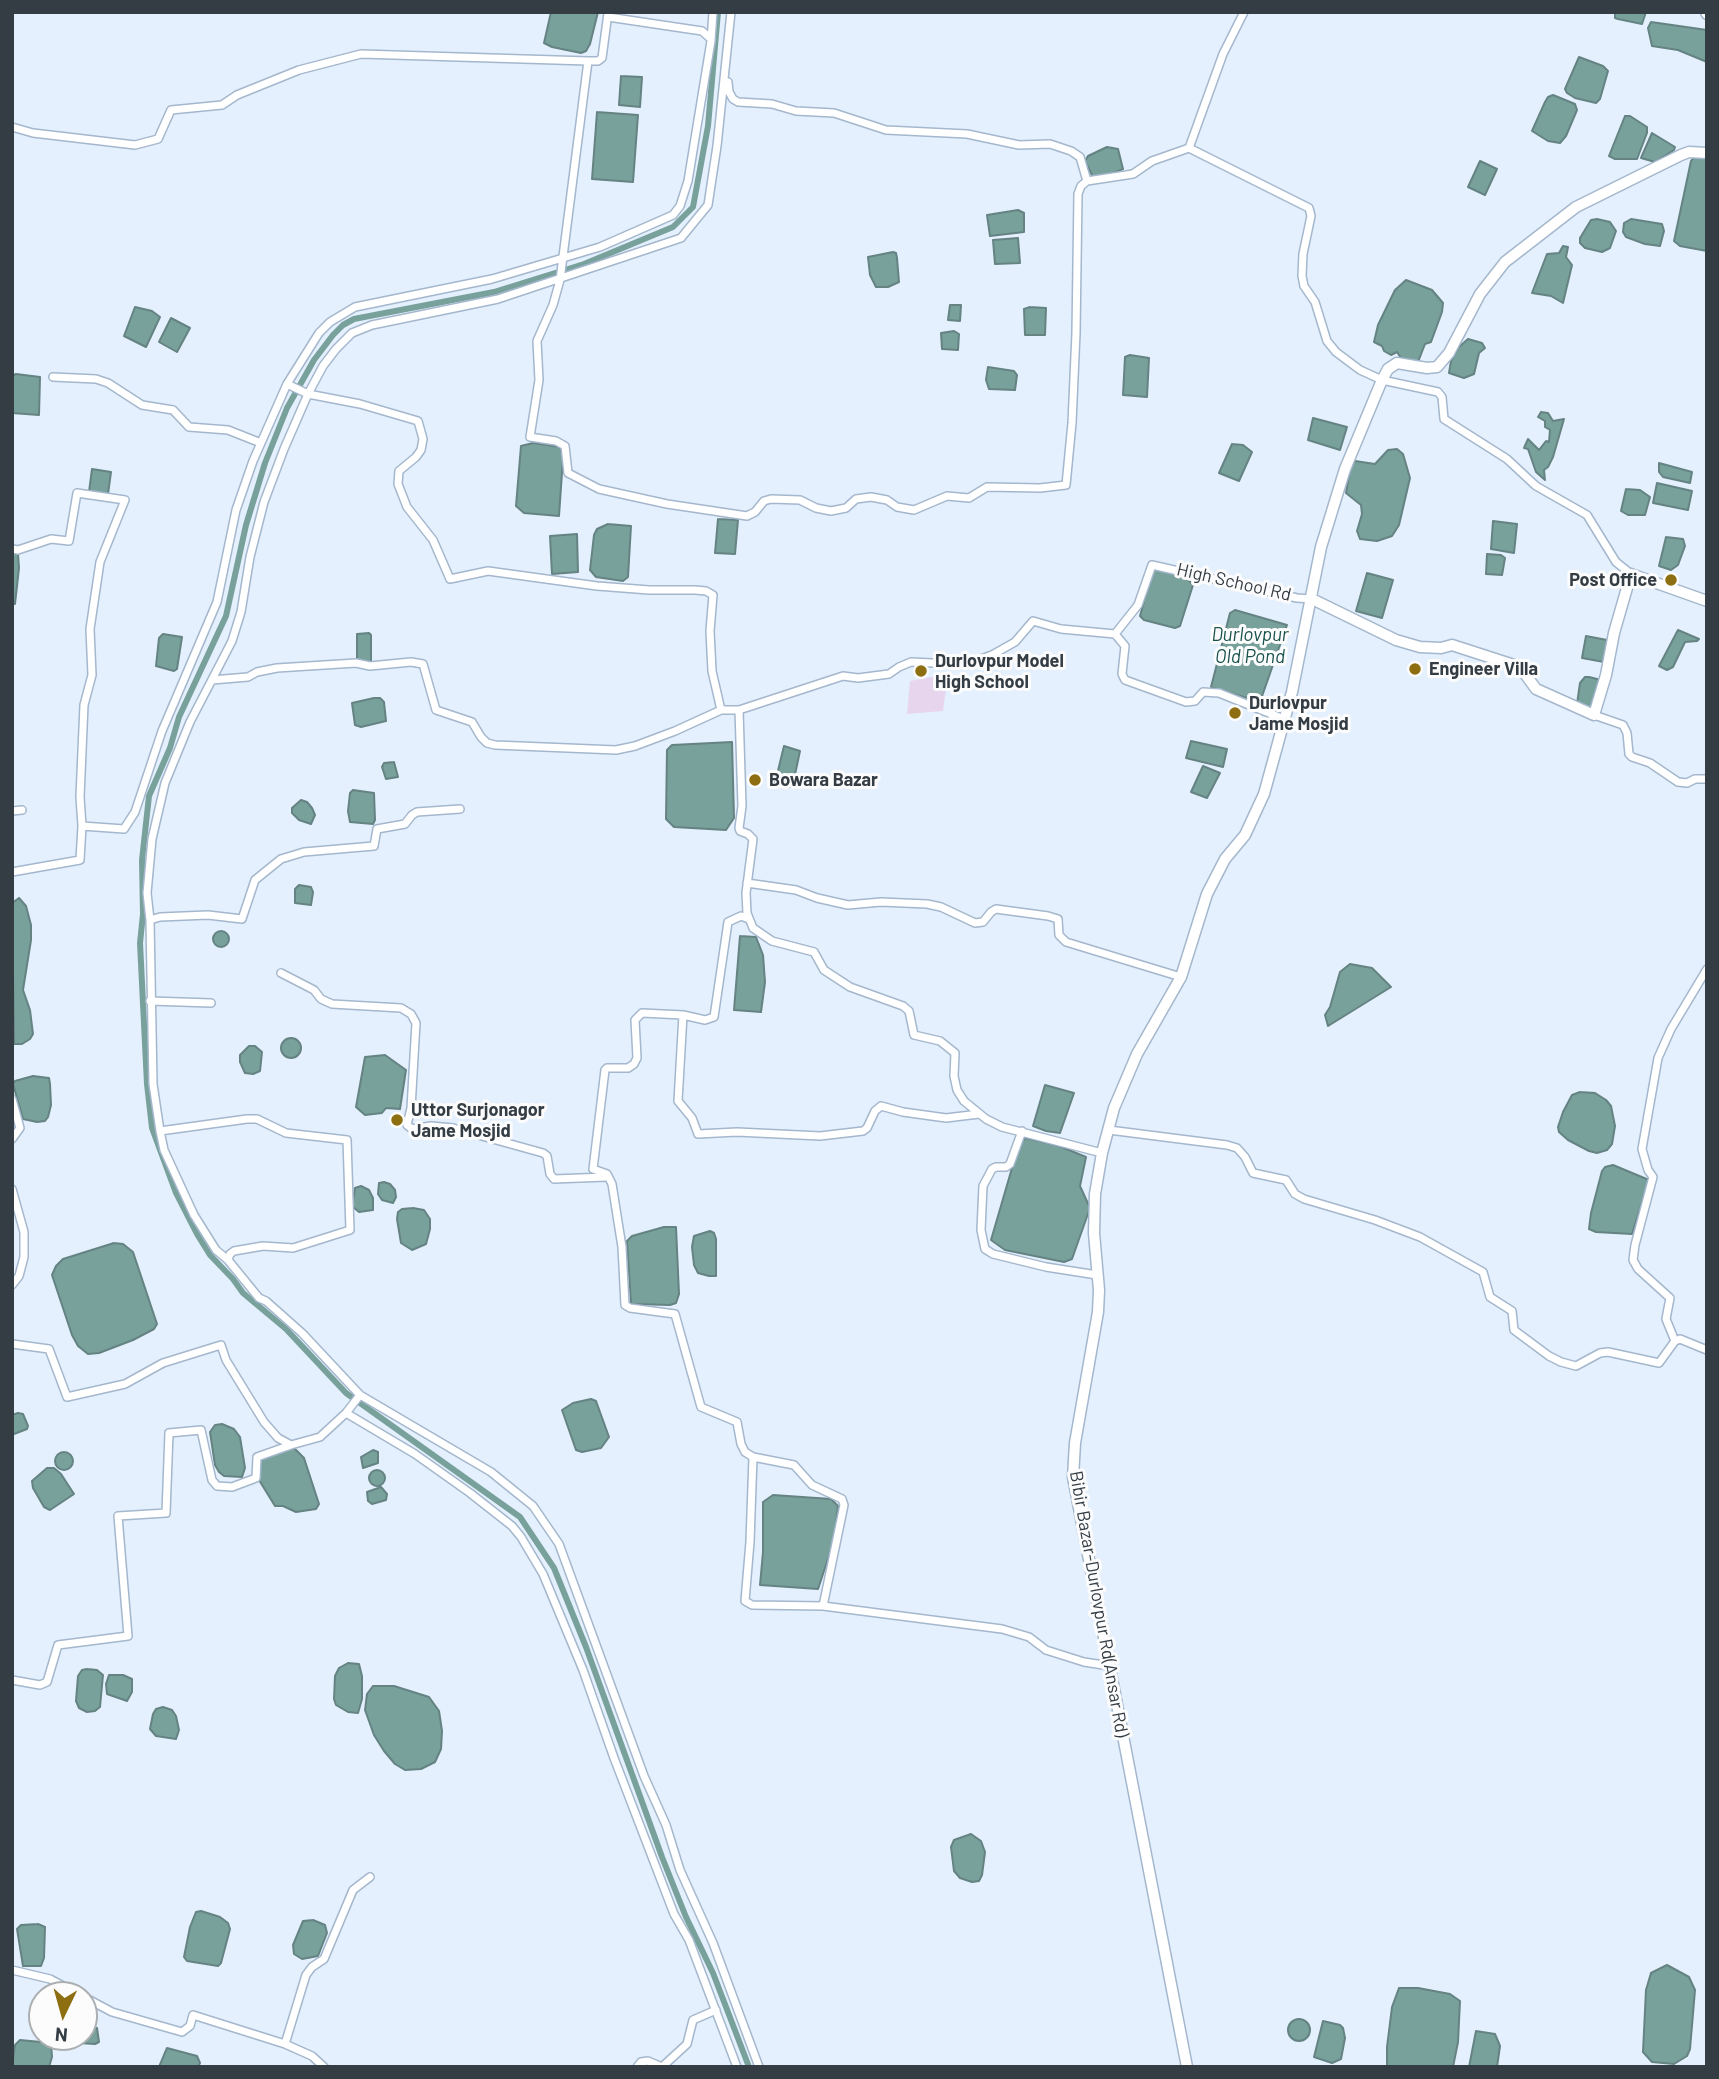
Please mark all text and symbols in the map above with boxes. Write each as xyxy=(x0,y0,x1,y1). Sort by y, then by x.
street label: High School Rd xyxy=(1175,558,1293,606)
place label: Post Office xyxy=(1569,569,1657,591)
marker: Post Office xyxy=(1663,572,1679,588)
water label: Durlovpur Old Pond xyxy=(1211,624,1289,668)
place label: Durlovpur Model High School xyxy=(935,650,1064,692)
place label: Engineer Villa xyxy=(1429,658,1538,680)
marker: Engineer Villa xyxy=(1407,661,1423,677)
marker: Durlovpur Model High School xyxy=(913,663,929,679)
place label: Durlovpur Jame Mosjid xyxy=(1249,692,1349,734)
marker: Durlovpur Jame Mosjid xyxy=(1227,705,1243,721)
place label: Bowara Bazar xyxy=(769,769,878,791)
marker: Bowara Bazar xyxy=(747,772,763,788)
place label: Uttor Surjonagor Jame Mosjid xyxy=(411,1099,545,1142)
marker: Uttor Surjonagor Jame Mosjid xyxy=(389,1112,405,1128)
street label: Bibir Bazar-Durlovpur Rd(Ansar Rd) xyxy=(1065,1469,1133,1739)
north arrow xyxy=(28,1981,98,2051)
text: N xyxy=(54,2023,69,2047)

